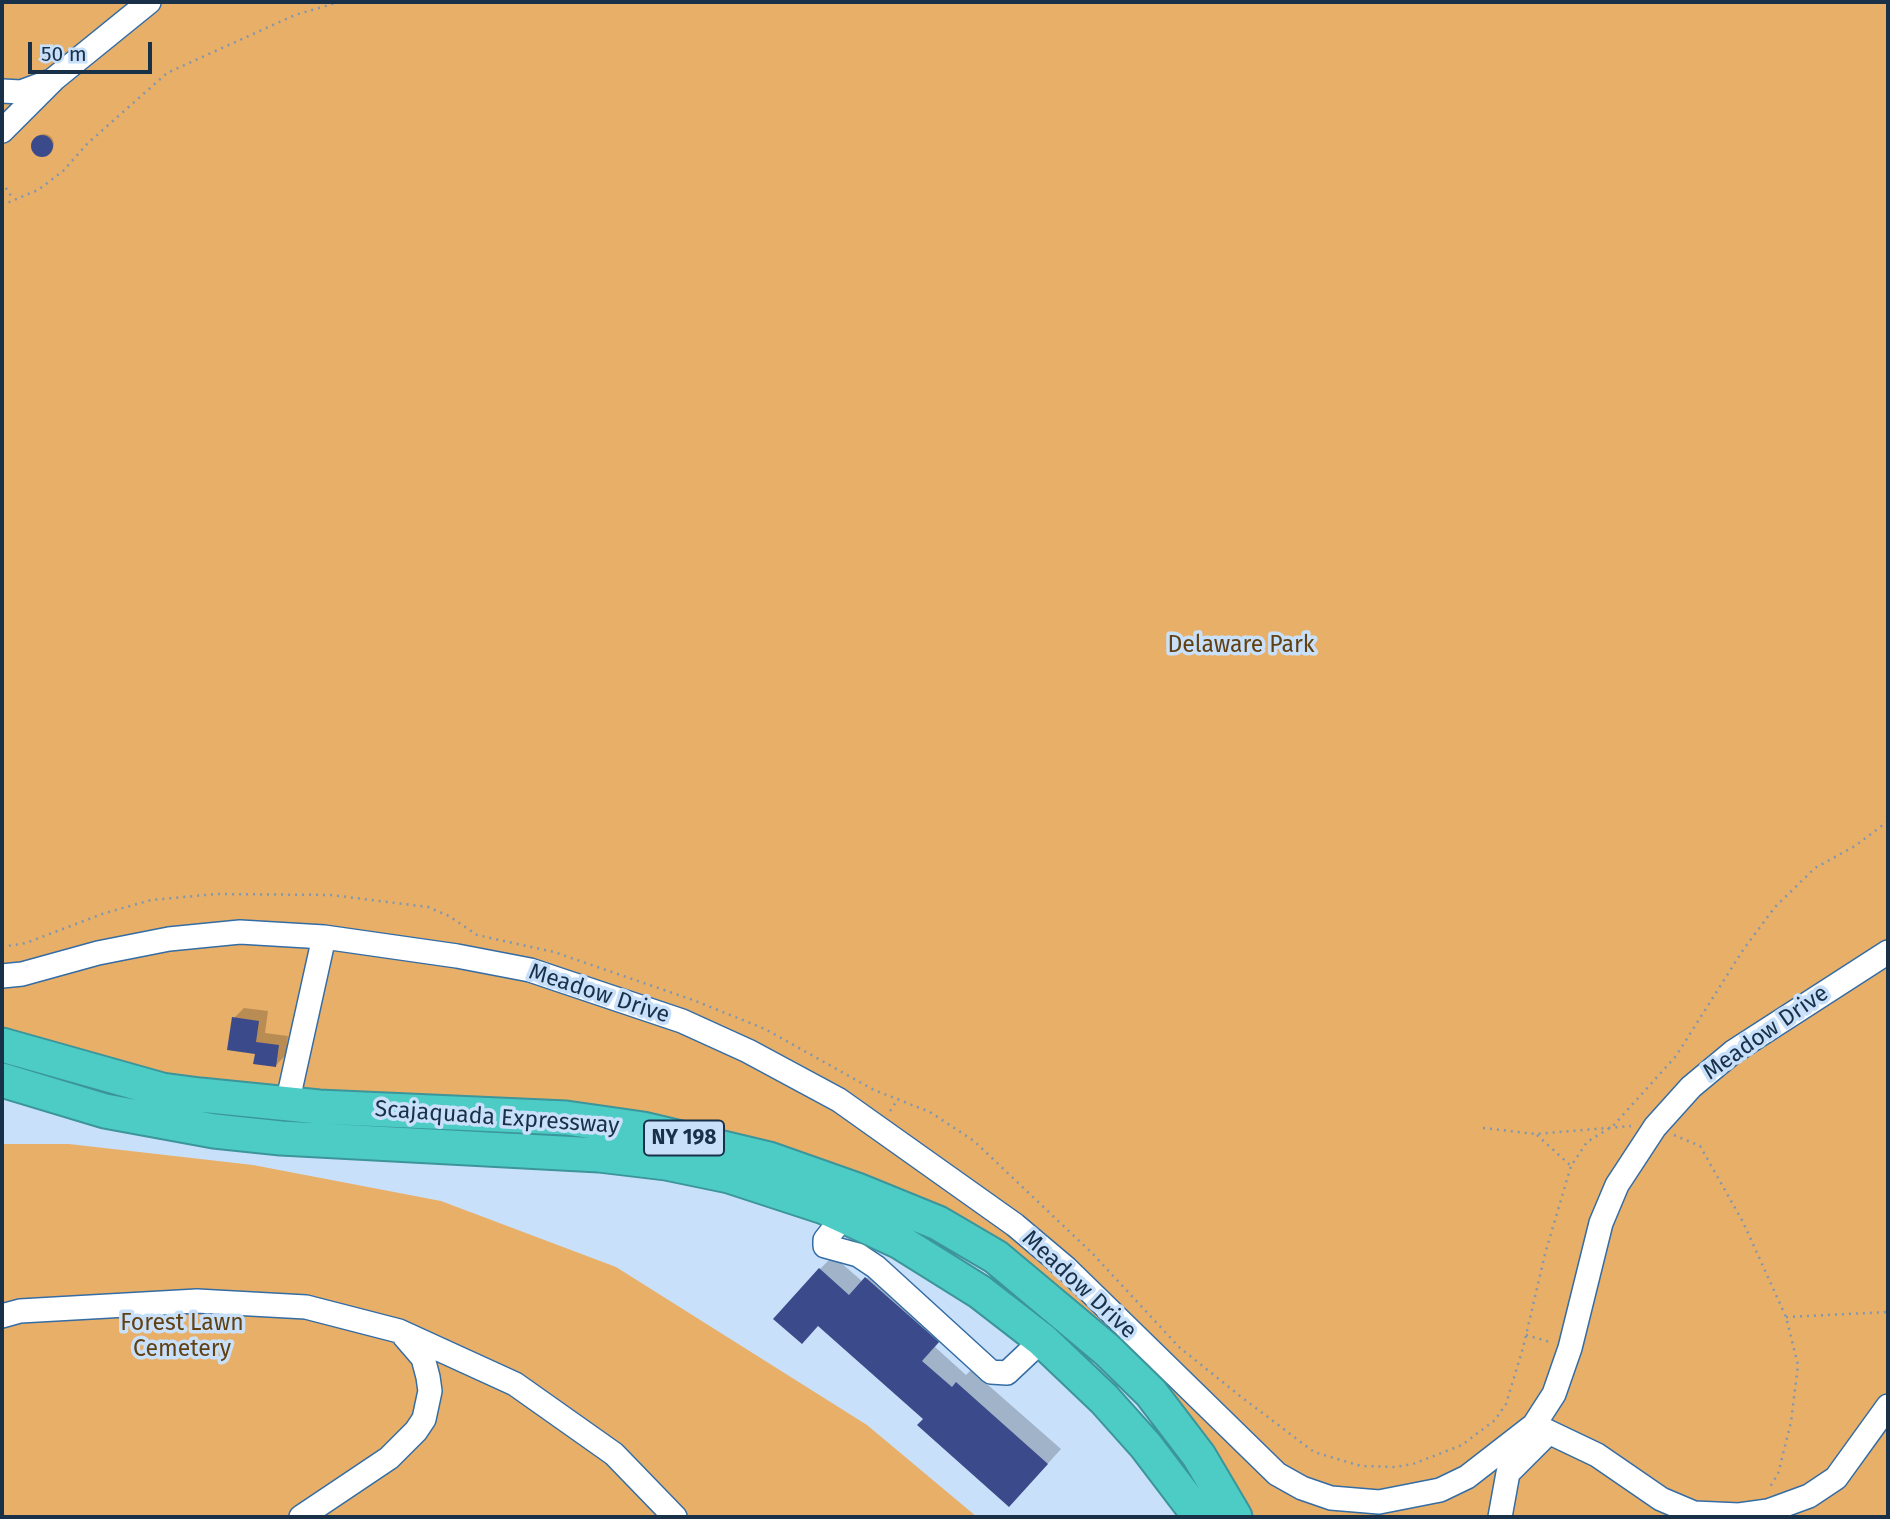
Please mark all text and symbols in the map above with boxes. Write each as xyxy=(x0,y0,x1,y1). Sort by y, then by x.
scale bar xyxy=(32,28,156,72)
text: 50 m xyxy=(41,41,87,67)
park label: Delaware Park xyxy=(1167,632,1315,660)
street label: Meadow Drive xyxy=(525,958,673,1030)
street label: Meadow Drive xyxy=(1698,980,1834,1086)
street label: Scajaquada Expressway xyxy=(374,1096,620,1140)
road number: NY 198 xyxy=(644,1120,724,1156)
street label: Meadow Drive xyxy=(1016,1225,1142,1345)
park label: Forest Lawn Cemetery xyxy=(120,1310,244,1364)

